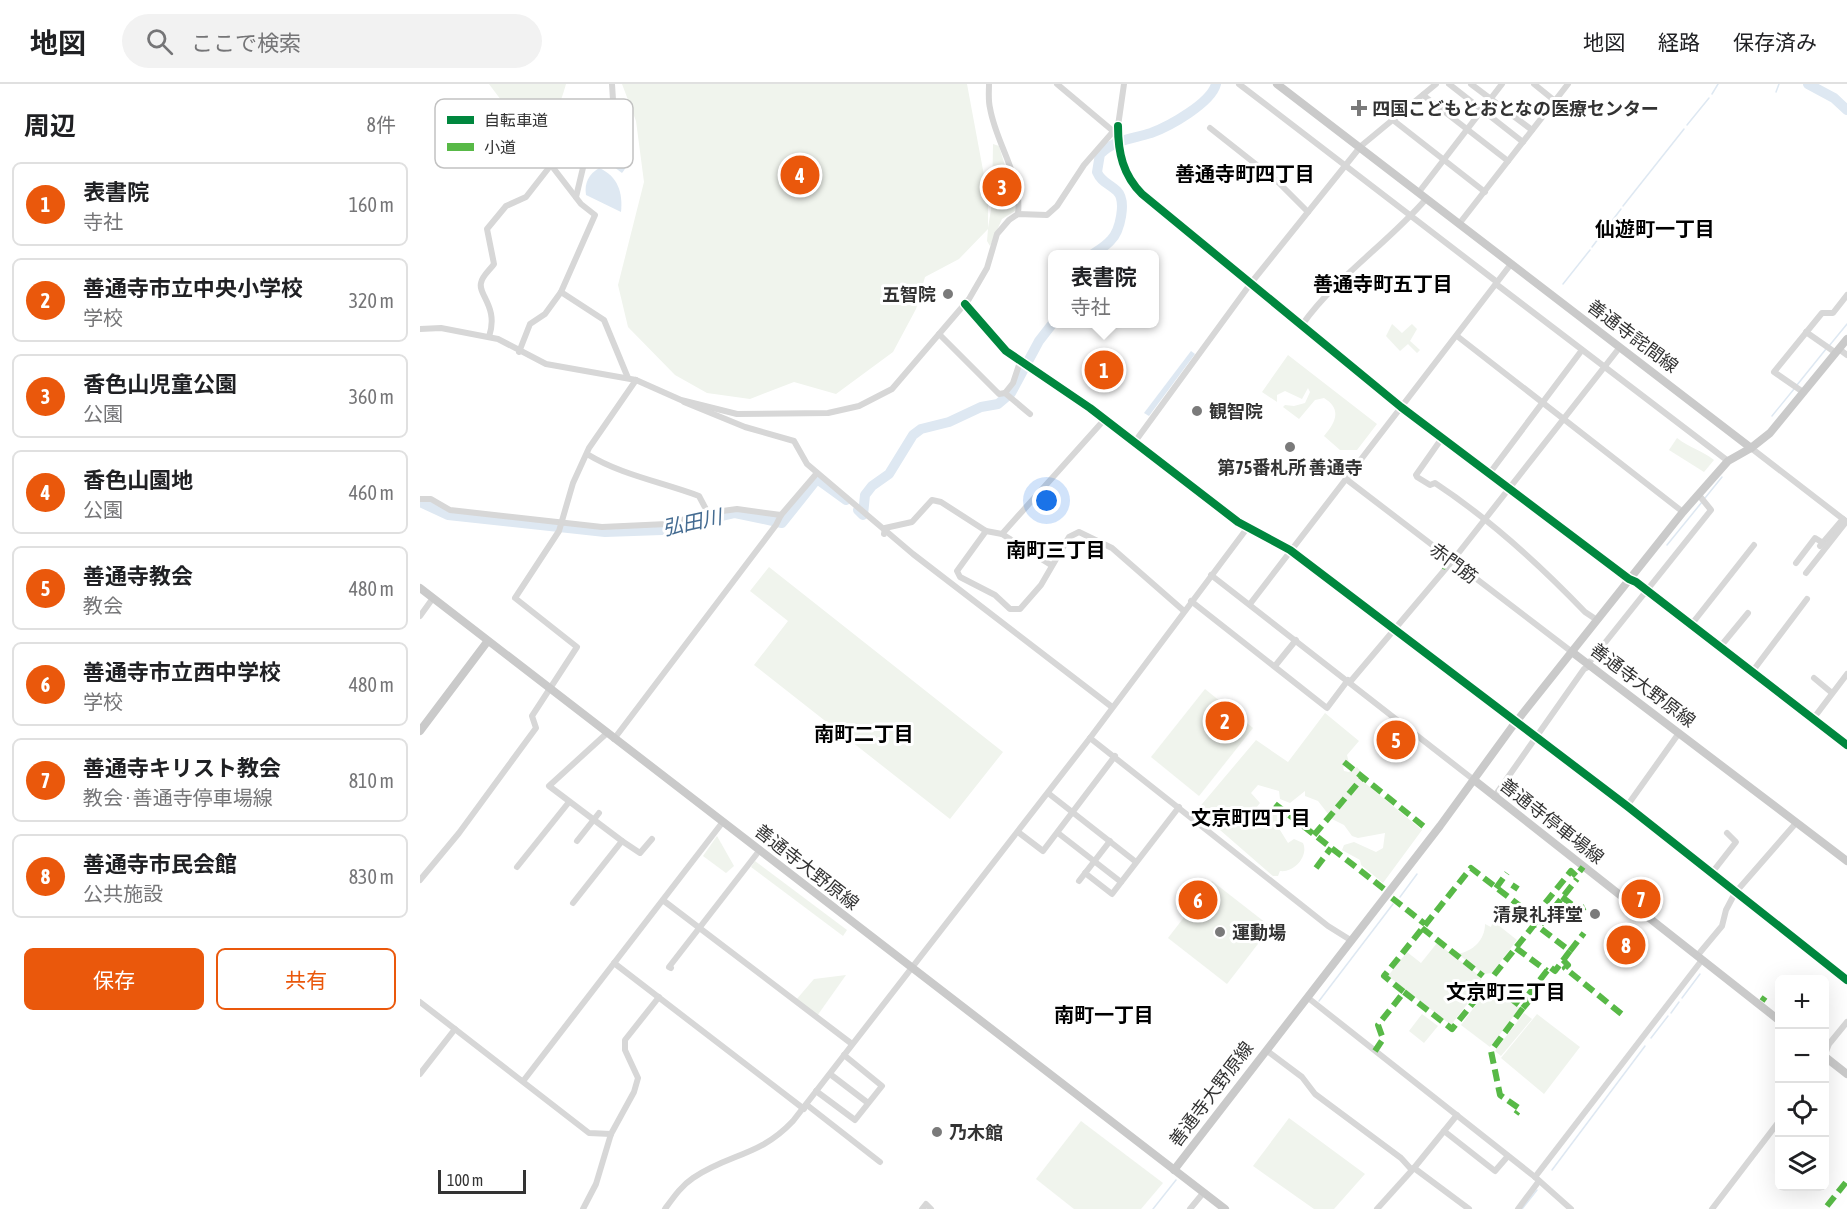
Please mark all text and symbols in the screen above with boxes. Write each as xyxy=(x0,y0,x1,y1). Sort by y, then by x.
search box xyxy=(122,14,542,68)
icon: search xyxy=(143,25,176,58)
text: 地図 xyxy=(30,27,86,59)
text: ここで検索 xyxy=(191,30,301,56)
text: 地図 xyxy=(1583,30,1625,54)
text: 経路 xyxy=(1658,30,1700,54)
text: 保存済み xyxy=(1733,30,1817,54)
place label: 四国こどもとおとなの医療センター xyxy=(1372,98,1659,119)
legend xyxy=(435,99,633,168)
marker: 四国こどもとおとなの医療センター xyxy=(1350,99,1368,117)
text: 周辺 xyxy=(24,111,76,141)
text: 自転車道 xyxy=(484,111,548,129)
text: 8件 xyxy=(367,113,396,136)
text: 小道 xyxy=(484,138,516,156)
pin: 4 xyxy=(780,152,820,197)
district label: 善通寺町四丁目 xyxy=(1175,162,1315,185)
pin: 3 xyxy=(982,164,1022,210)
text: 表書院 xyxy=(83,179,149,205)
text: 1 xyxy=(41,193,50,216)
text: 160 m xyxy=(349,193,394,216)
text: 寺社 xyxy=(83,210,123,233)
district label: 仙遊町一丁目 xyxy=(1595,217,1715,240)
popup xyxy=(1048,250,1159,328)
text: 表書院 xyxy=(1070,264,1137,290)
district label: 善通寺町五丁目 xyxy=(1313,272,1453,295)
text: 善通寺市立中央小学校 xyxy=(83,275,303,301)
place label: 五智院 xyxy=(882,284,936,305)
marker: 五智院 xyxy=(941,287,955,301)
text: 2 xyxy=(41,289,50,312)
text: 320 m xyxy=(349,289,394,312)
text: 寺社 xyxy=(1070,295,1110,318)
street label: 善通寺詫間線 xyxy=(1584,295,1682,377)
text: 学校 xyxy=(83,306,123,329)
pin: 1 xyxy=(1084,348,1124,392)
text: 香色山児童公園 xyxy=(83,371,237,397)
text: 3 xyxy=(41,385,50,408)
text: 360 m xyxy=(349,385,394,408)
place label: 観智院 xyxy=(1209,401,1263,422)
text: 公園 xyxy=(83,402,123,425)
marker: 観智院 xyxy=(1190,404,1204,418)
marker: 第75番札所 善通寺 xyxy=(1283,440,1297,454)
place label: 第75番札所 善通寺 xyxy=(1217,457,1363,478)
text: 香色山園地 xyxy=(83,467,193,493)
text: 4 xyxy=(41,481,50,504)
text: 460 m xyxy=(349,481,394,504)
your location xyxy=(1032,486,1061,515)
text: 公園 xyxy=(83,498,123,521)
water label: 弘田川 xyxy=(660,504,726,539)
district label: 南町三丁目 xyxy=(1006,538,1106,561)
street label: 赤門筋 xyxy=(1426,538,1482,588)
text: 善通寺教会 xyxy=(83,563,193,589)
text: 5 xyxy=(41,577,50,600)
text: 480 m xyxy=(349,577,394,600)
text: 教会 xyxy=(83,594,123,617)
street label: 善通寺大野原線 xyxy=(1586,639,1700,731)
text: 善通寺市立西中学校 xyxy=(83,659,281,685)
text: 6 xyxy=(41,673,50,696)
text: 480 m xyxy=(349,673,394,696)
text: 学校 xyxy=(83,690,123,713)
pin: 2 xyxy=(1206,698,1244,744)
pin: 5 xyxy=(1376,718,1416,762)
district label: 南町二丁目 xyxy=(814,722,914,745)
text: 善通寺キリスト教会 xyxy=(83,755,281,781)
text: 7 xyxy=(41,769,50,792)
text: 810 m xyxy=(349,769,394,792)
street label: 善通寺停車場線 xyxy=(1496,774,1608,868)
text: 教会 · 善通寺停車場線 xyxy=(83,786,273,809)
district label: 文京町四丁目 xyxy=(1191,806,1311,829)
street label: 善通寺大野原線 xyxy=(751,820,863,914)
text: 善通寺市民会館 xyxy=(83,851,237,877)
text: 8 xyxy=(41,865,50,888)
text: 830 m xyxy=(349,865,394,888)
pin: 7 xyxy=(1622,876,1660,922)
pin: 6 xyxy=(1178,878,1218,922)
text: 公共施設 xyxy=(83,882,163,905)
place label: 清泉礼拝堂 xyxy=(1493,904,1583,925)
marker: 清泉礼拝堂 xyxy=(1588,907,1602,921)
place label: 運動場 xyxy=(1232,922,1286,943)
pin: 8 xyxy=(1606,922,1646,968)
marker: 運動場 xyxy=(1213,925,1227,939)
button: 保存 xyxy=(24,948,204,1010)
button: 共有 xyxy=(216,948,396,1010)
map controls xyxy=(1775,975,1829,1191)
button: + xyxy=(1775,975,1829,1029)
district label: 文京町三丁目 xyxy=(1446,980,1566,1003)
district label: 南町一丁目 xyxy=(1054,1003,1154,1026)
button: − xyxy=(1775,1029,1829,1083)
street label: 善通寺大野原線 xyxy=(1165,1037,1257,1151)
button: locate xyxy=(1775,1083,1829,1137)
place label: 乃木館 xyxy=(949,1122,1003,1143)
marker: 乃木館 xyxy=(930,1125,944,1139)
button: layers xyxy=(1775,1137,1829,1191)
scale bar xyxy=(438,1167,526,1194)
text: 100 m xyxy=(447,1171,483,1189)

